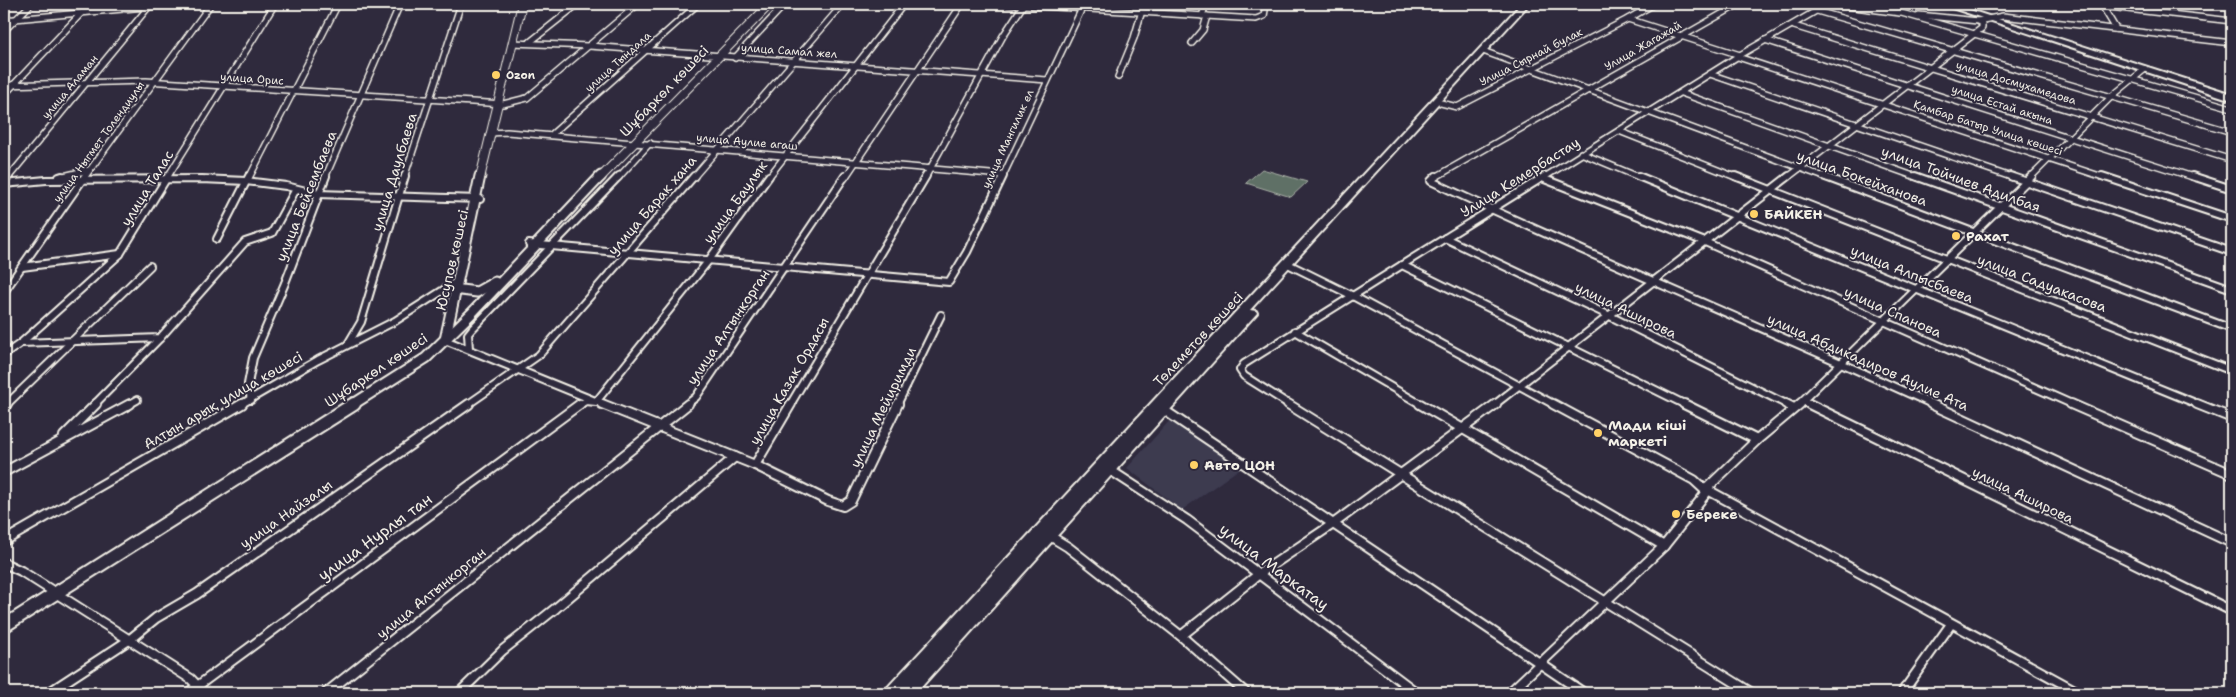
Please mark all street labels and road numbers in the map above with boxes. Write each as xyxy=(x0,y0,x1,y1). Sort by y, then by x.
street label: Улица Жагажай xyxy=(1602,18,1684,74)
street label: Улица Сырнай булак xyxy=(1477,24,1585,89)
street label: улица Тындала xyxy=(582,28,654,96)
street label: улица Самал жел xyxy=(740,40,838,62)
street label: Шұбаркөл көшесі xyxy=(616,41,712,141)
street label: улица Аламан xyxy=(39,52,101,122)
street label: улица Досмухамедова xyxy=(1954,58,2078,108)
street label: улица Орис xyxy=(220,69,285,89)
street label: улица Ныгмет Толендиулы xyxy=(50,78,148,206)
street label: улица Естай акына xyxy=(1949,82,2055,129)
street label: улица Мангилик ел xyxy=(978,87,1038,191)
street label: Қамбар батыр Улица көшесі xyxy=(1912,97,2064,159)
street label: улица Даулбаева xyxy=(367,110,421,233)
street label: улица Бейсембаева xyxy=(272,128,341,264)
street label: улица Аулие агаш xyxy=(696,130,799,154)
street label: Улица Кемербастау xyxy=(1457,133,1583,221)
street label: улица Тойчиев Адилбая xyxy=(1879,142,2043,216)
street label: улица Бокейханова xyxy=(1794,146,1930,210)
street label: улица Талас xyxy=(117,147,177,229)
street label: улица Барак хана xyxy=(604,151,700,259)
street label: улица Баулык xyxy=(699,157,771,247)
street label: Юсупов көшесі xyxy=(432,208,472,312)
street label: улица Алпысбаева xyxy=(1848,241,1976,307)
street label: улица Садуакасова xyxy=(1975,250,2109,316)
street label: улица Алтынкорган xyxy=(683,266,773,388)
street label: улица Аширова xyxy=(1572,278,1680,343)
street label: улица Спанова xyxy=(1841,282,1945,342)
street label: Төлеметов көшесі xyxy=(1149,288,1247,390)
street label: улица Абдикадиров Аулие Ата xyxy=(1765,309,1972,415)
street label: улица Казак Ордасы xyxy=(745,314,833,448)
street label: Шұбаркөл көшесі xyxy=(321,329,431,411)
street label: улица Мейиримди xyxy=(846,344,920,470)
street label: Алтын арық улица көшесі xyxy=(140,347,306,453)
street label: улица Аширова xyxy=(1969,463,2077,528)
street label: улица Найзалы xyxy=(236,475,336,553)
street label: улица Нурлы тан xyxy=(314,488,436,586)
street label: улица Маркатау xyxy=(1215,519,1333,615)
street label: улица Алтынкорган xyxy=(373,543,489,643)

